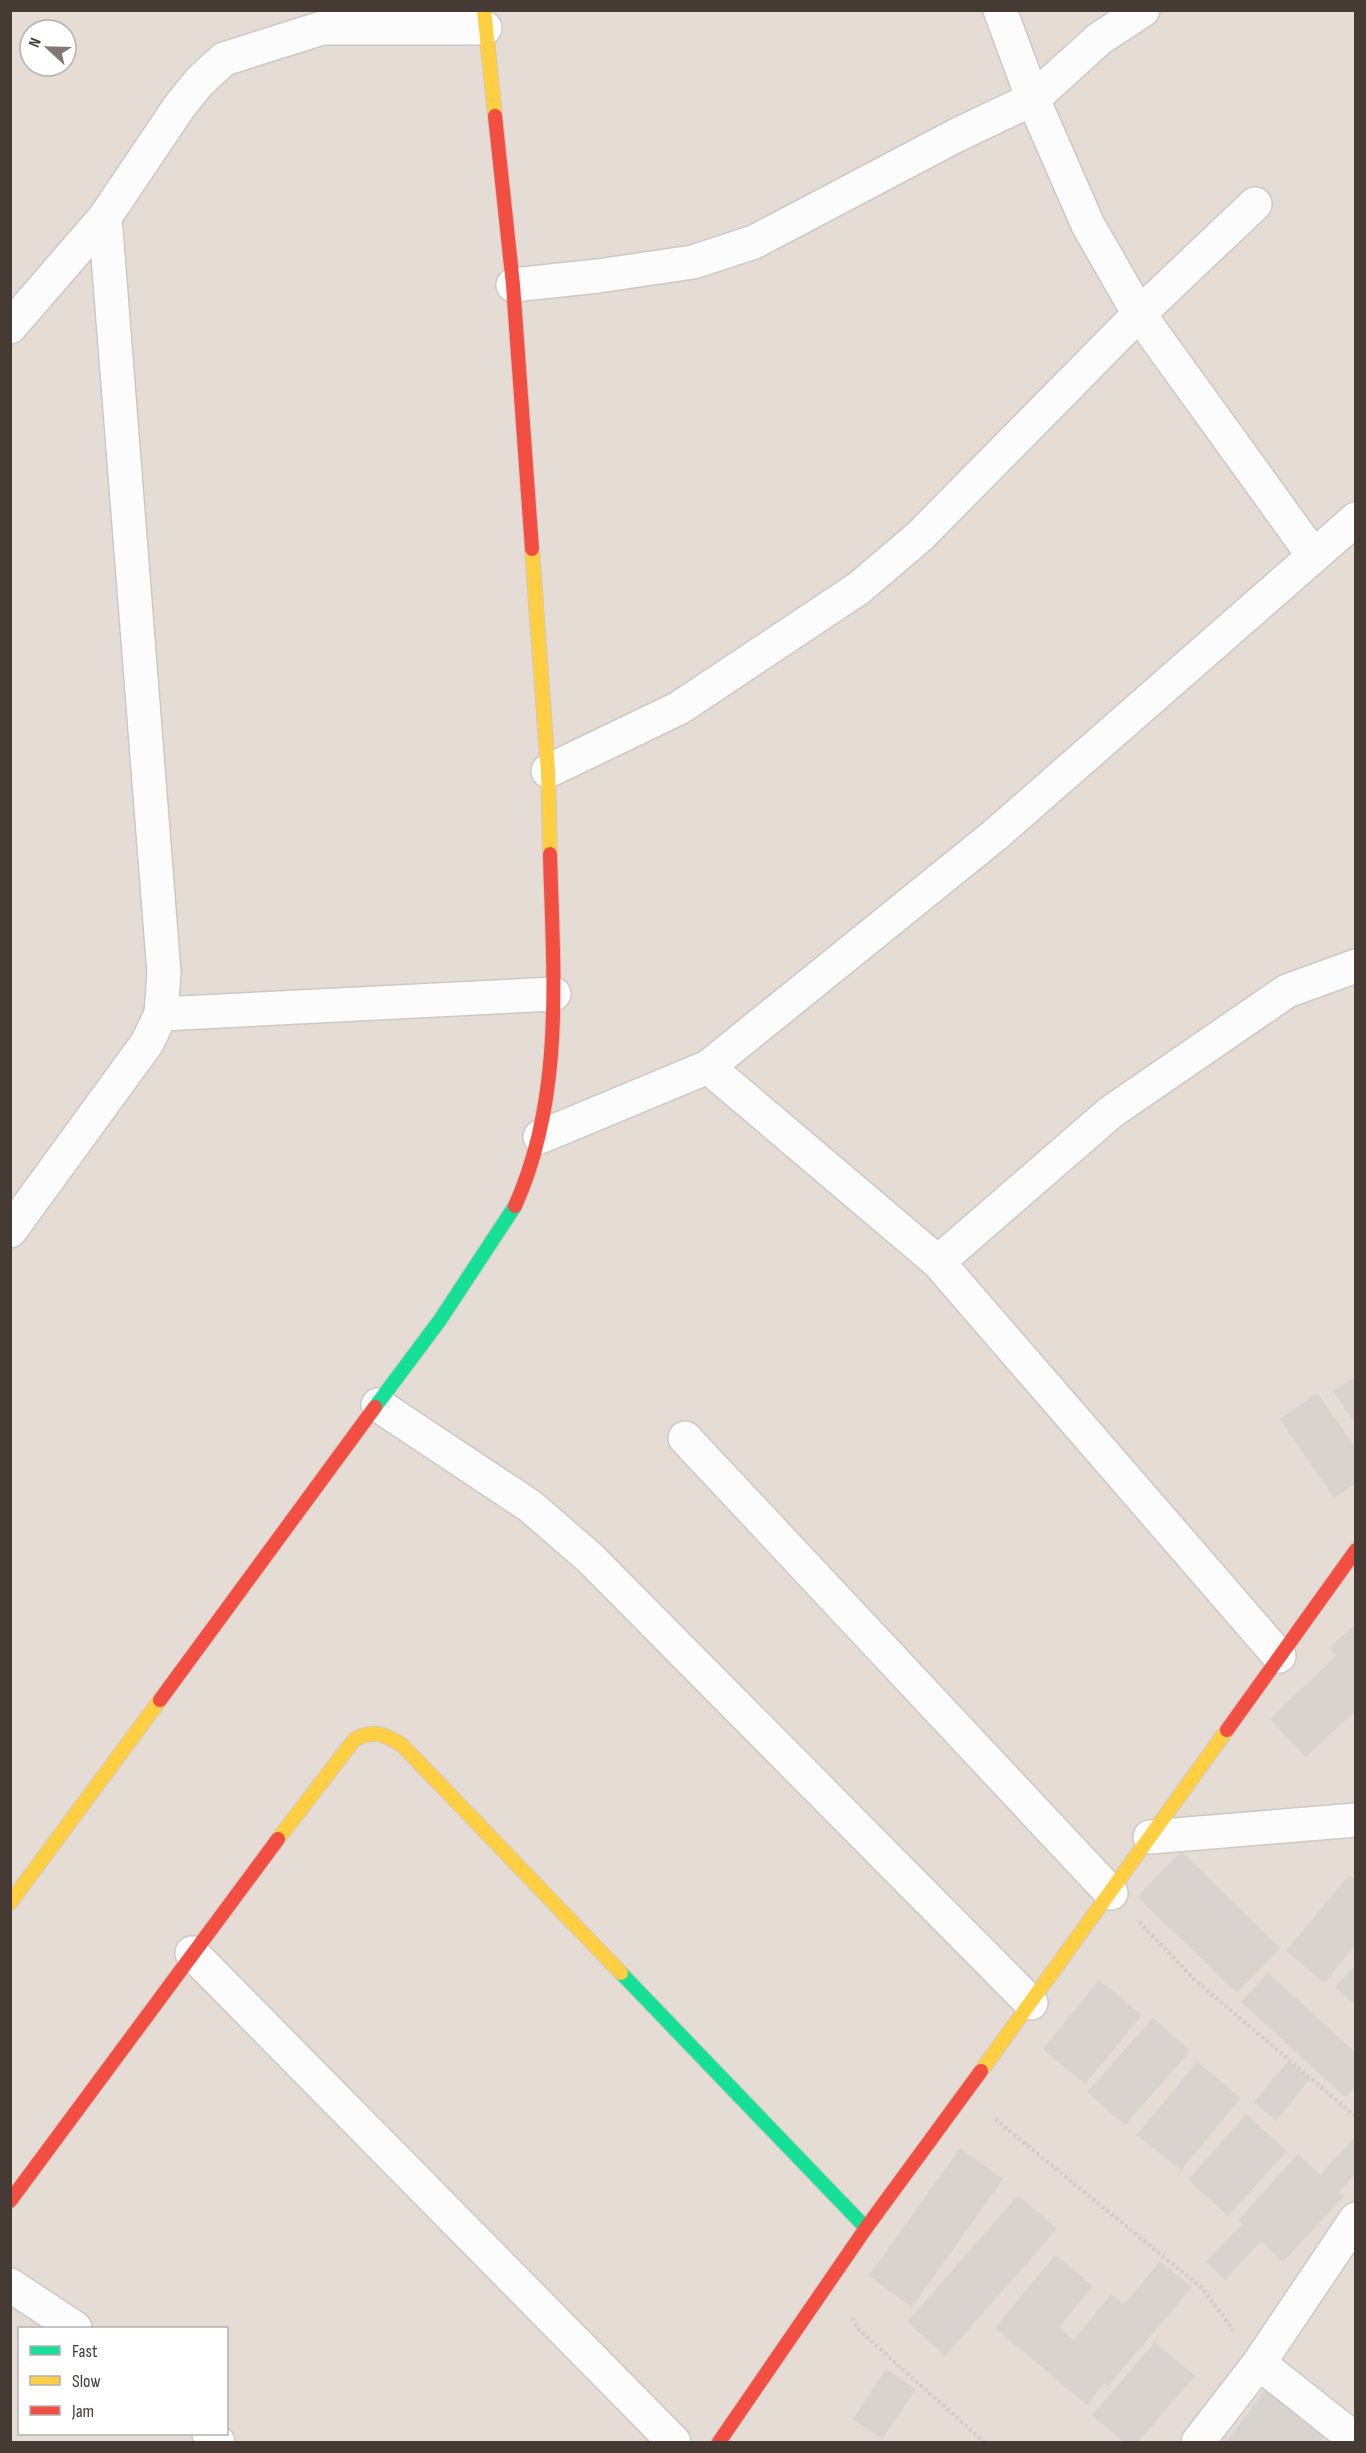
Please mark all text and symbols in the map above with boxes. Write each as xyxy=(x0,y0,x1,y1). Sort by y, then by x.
north arrow xyxy=(18,18,78,78)
text: N xyxy=(25,35,46,50)
legend xyxy=(18,2327,228,2435)
text: Fast xyxy=(72,2341,98,2362)
text: Slow xyxy=(72,2371,101,2392)
text: Jam xyxy=(71,2401,94,2422)

